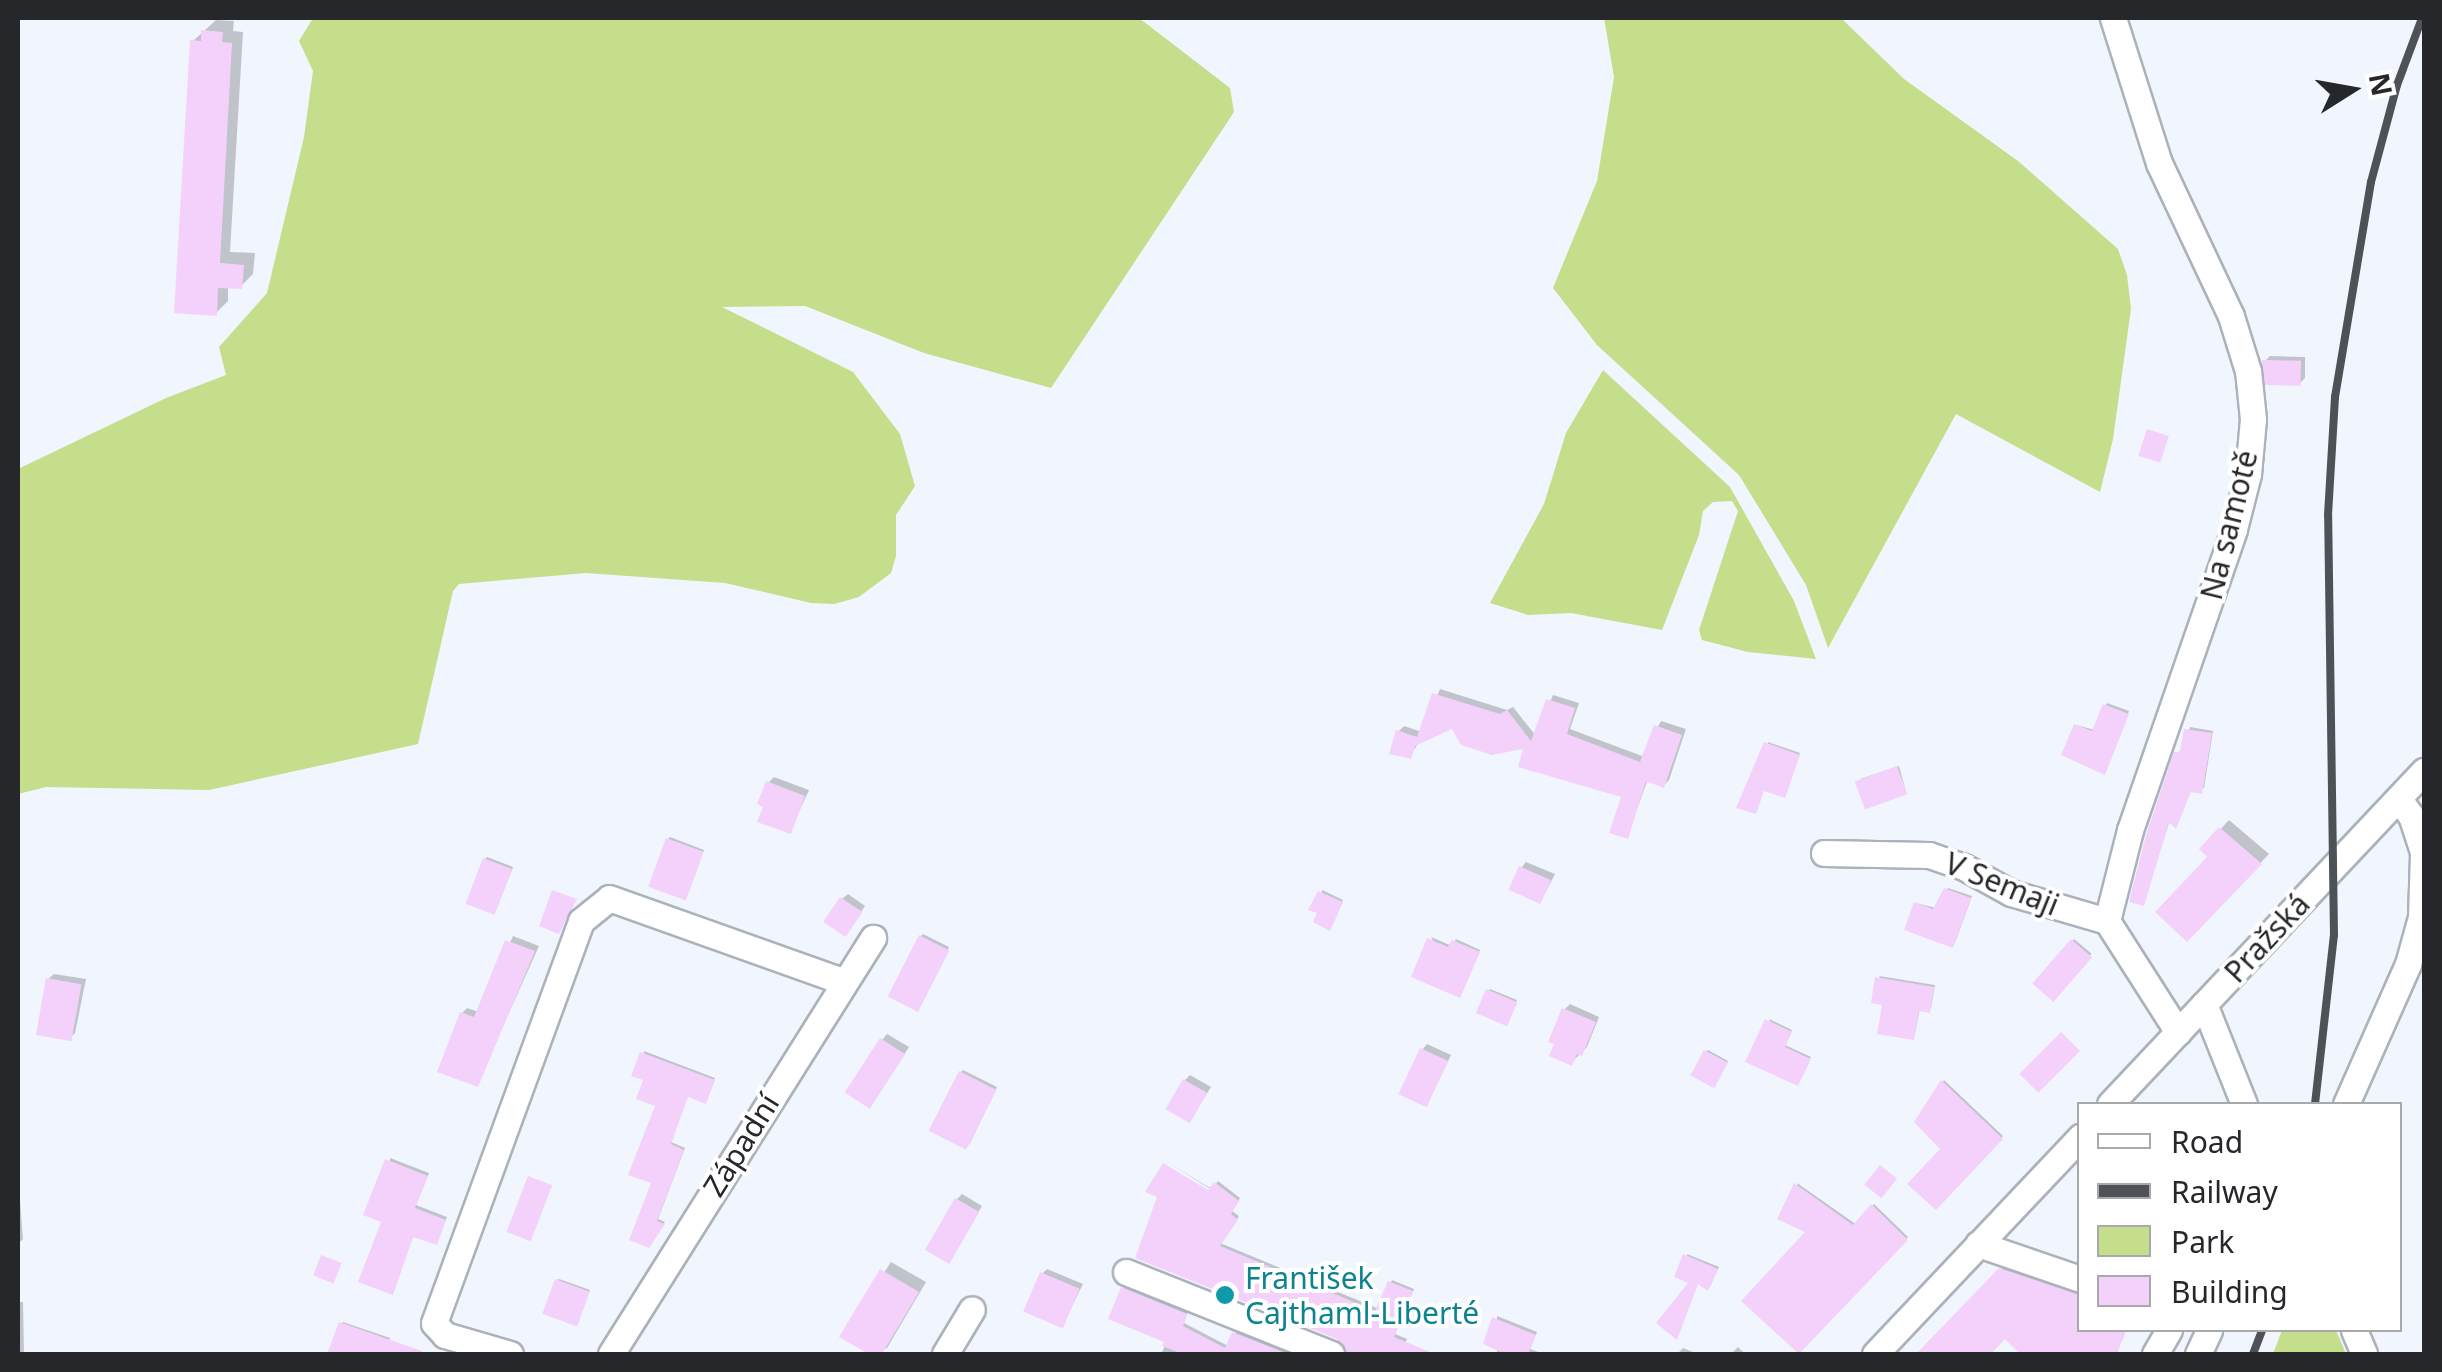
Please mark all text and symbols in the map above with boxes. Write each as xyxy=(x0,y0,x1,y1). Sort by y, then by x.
north arrow xyxy=(2302,40,2402,140)
text: N xyxy=(2361,69,2402,99)
street label: Na samotě xyxy=(2193,447,2265,603)
street label: V Semaji xyxy=(1940,845,2064,923)
street label: Pražská xyxy=(2217,886,2317,990)
street label: Západní xyxy=(696,1087,786,1203)
legend xyxy=(2077,1102,2402,1332)
text: Road xyxy=(2171,1121,2243,1162)
text: Railway xyxy=(2171,1171,2278,1212)
text: Park xyxy=(2171,1221,2234,1262)
place label: František Cajthaml-Liberté xyxy=(1245,1260,1479,1330)
text: Building xyxy=(2171,1271,2288,1312)
marker: František Cajthaml-Liberté xyxy=(1214,1284,1236,1306)

